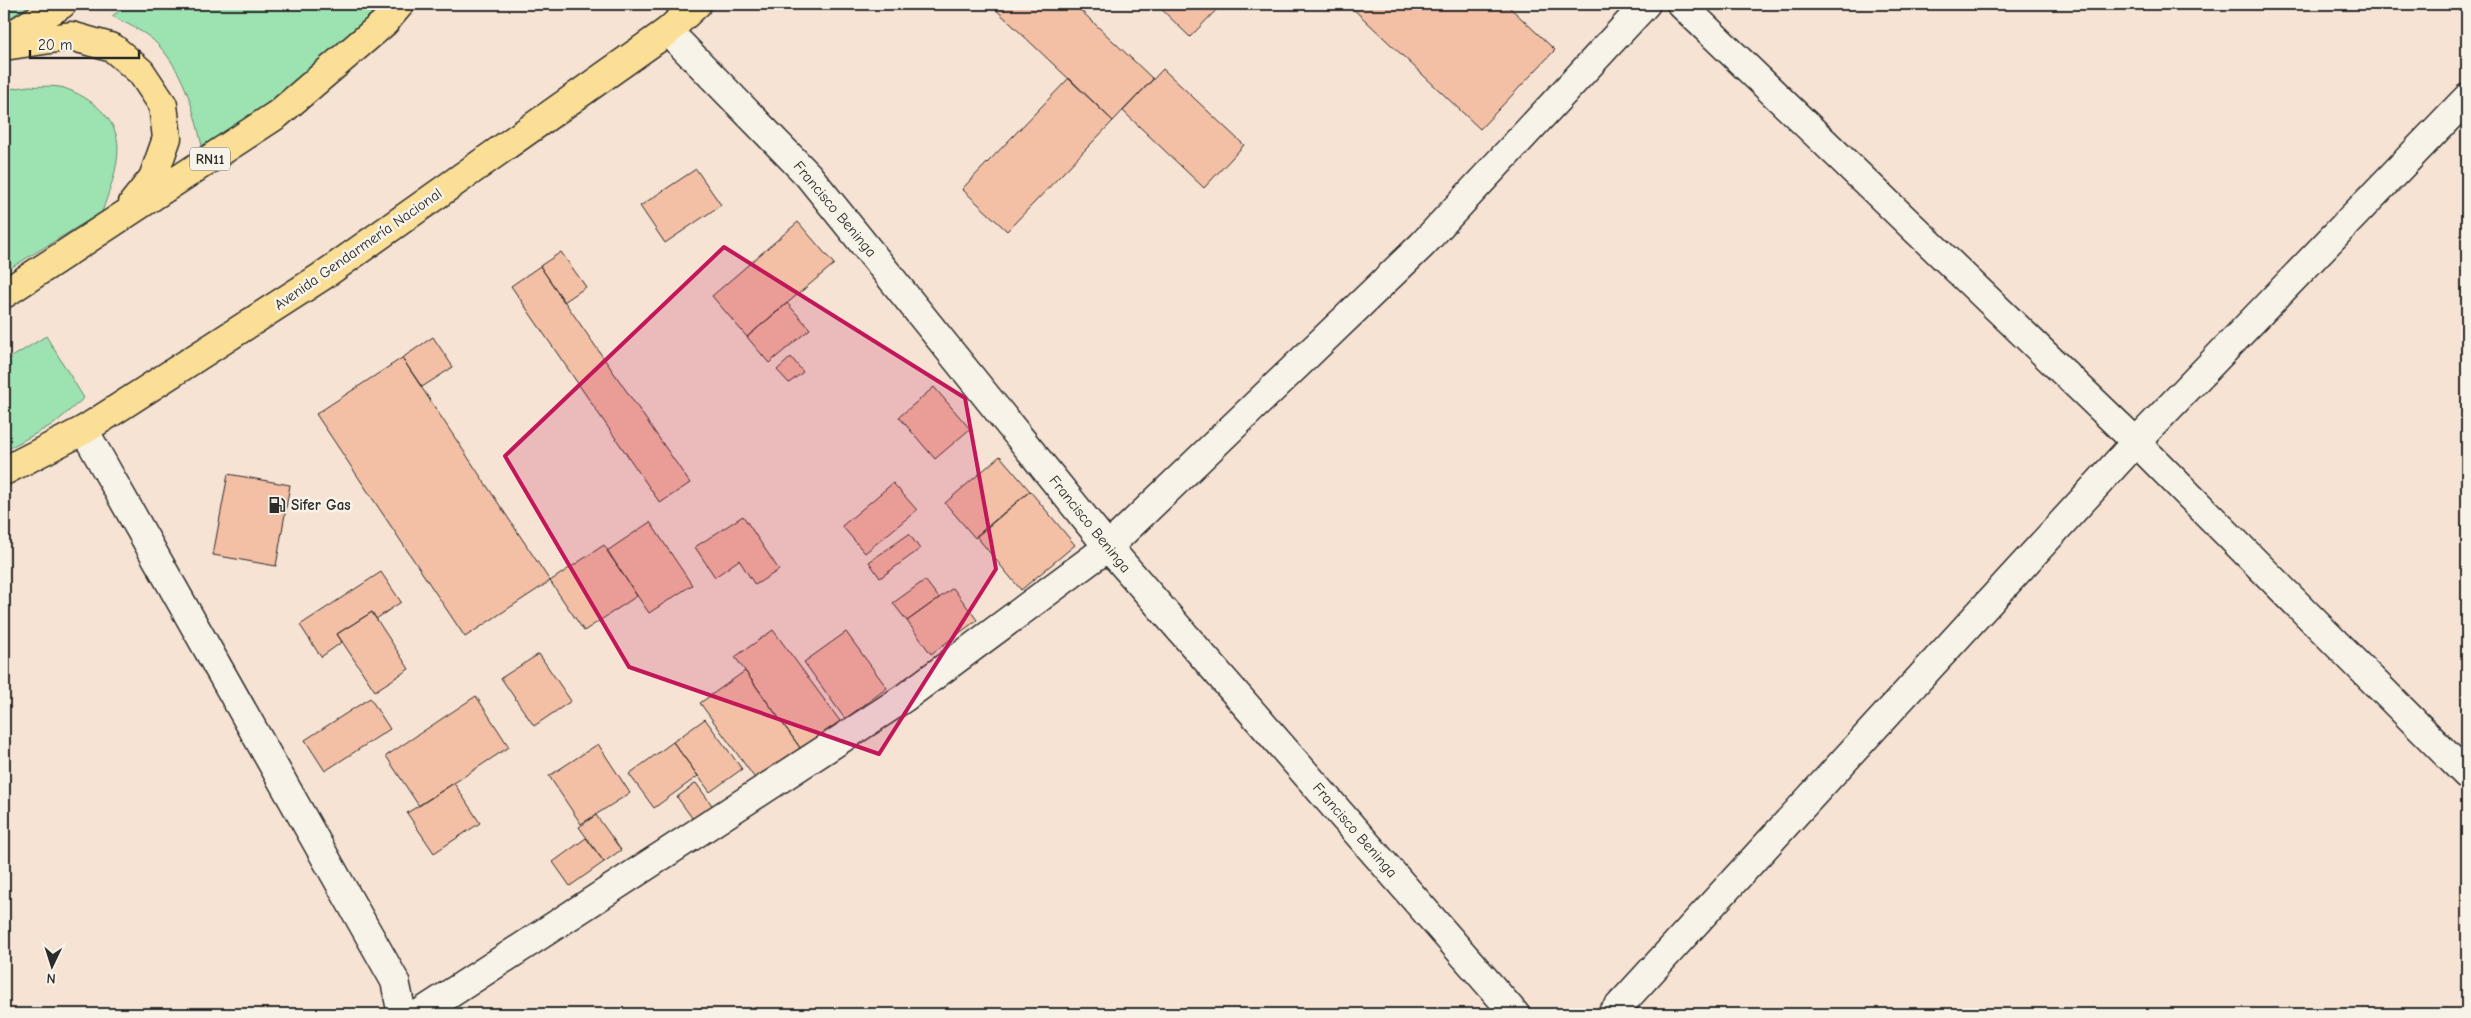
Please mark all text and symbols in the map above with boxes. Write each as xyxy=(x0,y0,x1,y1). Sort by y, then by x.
scale bar xyxy=(30,28,139,60)
text: 20 m xyxy=(38,36,72,54)
road number: RN11 xyxy=(190,148,230,170)
street label: Francisco Beninga xyxy=(790,157,880,261)
street label: Avenida Gendarmería Nacional xyxy=(271,184,445,314)
street label: Francisco Beninga xyxy=(1045,472,1135,576)
fuel station icon: Sifer Gas xyxy=(267,495,287,515)
place label: Sifer Gas xyxy=(291,496,351,514)
street label: Francisco Beninga xyxy=(1309,779,1401,881)
north arrow xyxy=(28,940,78,990)
text: N xyxy=(46,970,56,987)

